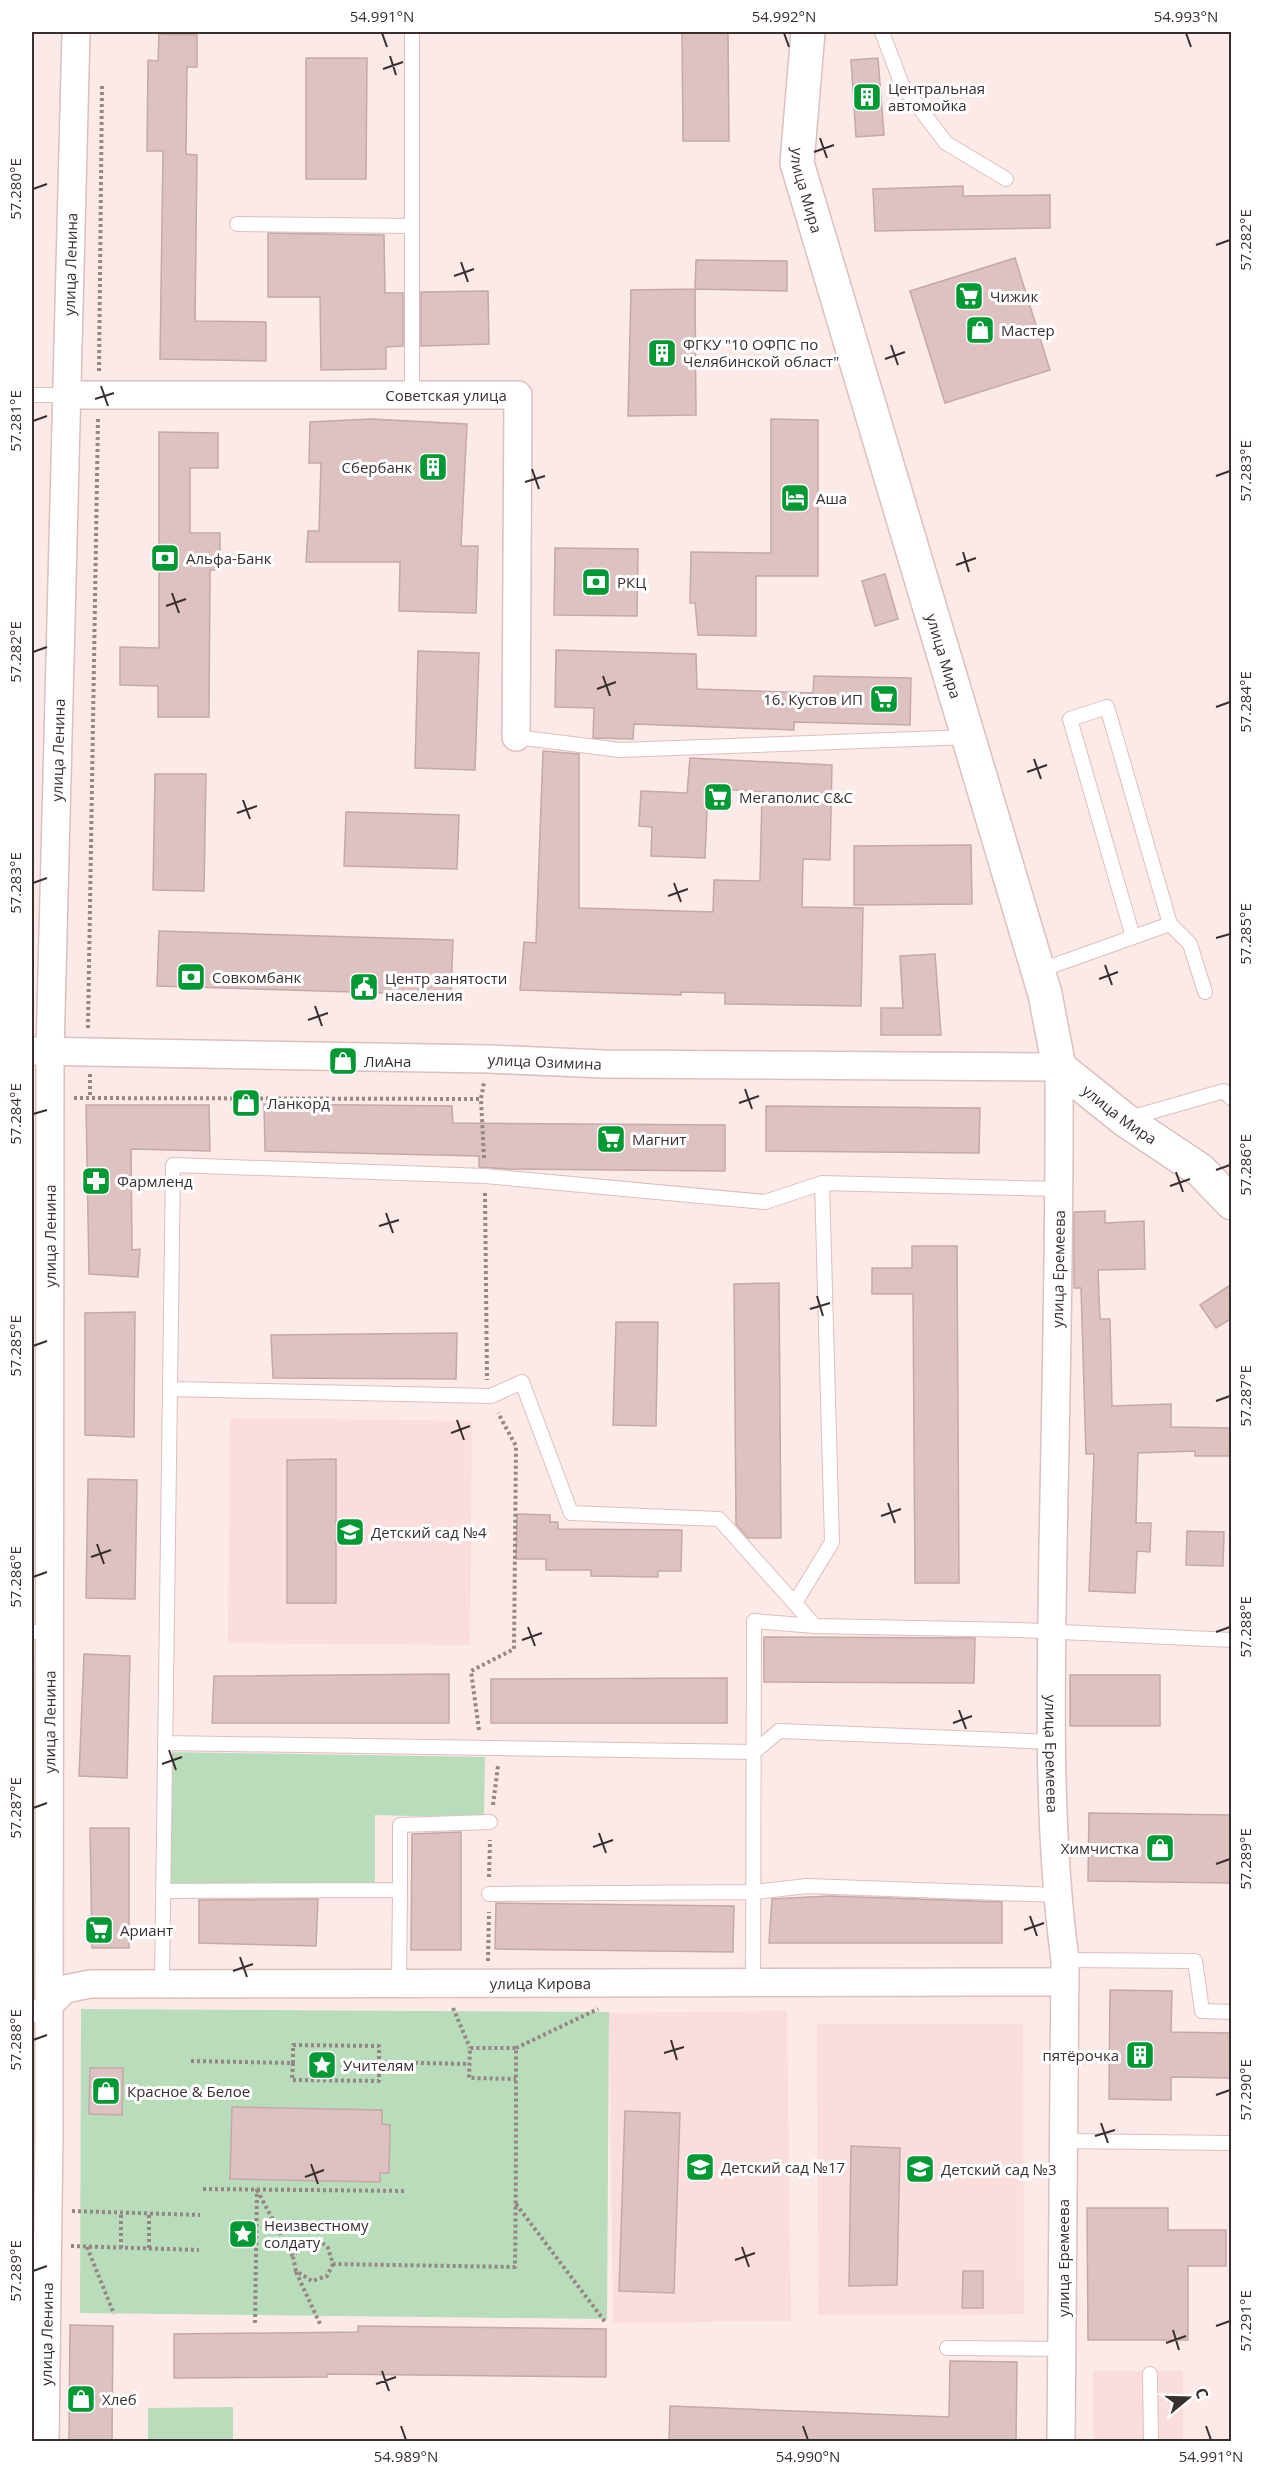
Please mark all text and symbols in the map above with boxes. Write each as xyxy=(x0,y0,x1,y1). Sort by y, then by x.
text: 54.991°N xyxy=(350,6,414,26)
text: 54.992°N xyxy=(752,6,816,26)
text: 54.993°N xyxy=(1154,6,1218,26)
place label: Центральная автомойка xyxy=(888,78,985,115)
building icon: Центральная автомойка xyxy=(851,81,883,113)
street label: улица Мира xyxy=(787,147,827,235)
text: 57.280°E xyxy=(5,158,25,220)
text: 57.282°E xyxy=(1235,209,1255,271)
street label: улица Ленина xyxy=(59,212,81,316)
supermarket icon: Чижик xyxy=(953,280,985,312)
place label: Чижик xyxy=(990,286,1038,306)
shop icon: Мастер xyxy=(964,314,996,346)
place label: Мастер xyxy=(1001,320,1055,340)
place label: ФГКУ "10 ОФПС по Челябинской област" xyxy=(683,334,839,371)
building icon: ФГКУ "10 ОФПС по Челябинской област" xyxy=(646,337,678,369)
street label: Советская улица xyxy=(385,385,507,405)
text: 57.281°E xyxy=(5,390,25,452)
text: 57.283°E xyxy=(1235,440,1255,502)
building icon: Сбербанк xyxy=(417,451,449,483)
place label: Сбербанк xyxy=(342,457,412,477)
hotel icon: Аша xyxy=(779,482,811,514)
place label: Аша xyxy=(816,488,847,508)
bank icon: Альфа-Банк xyxy=(149,542,181,574)
place label: Альфа-Банк xyxy=(186,548,272,568)
bank icon: РКЦ xyxy=(580,566,612,598)
place label: РКЦ xyxy=(617,572,646,592)
street label: улица Мира xyxy=(922,611,966,701)
text: 57.282°E xyxy=(5,621,25,683)
text: 57.284°E xyxy=(1235,671,1255,733)
supermarket icon: 16. Кустов ИП xyxy=(868,683,900,715)
place label: 16. Кустов ИП xyxy=(763,689,863,709)
street label: улица Ленина xyxy=(46,698,69,802)
supermarket icon: Мегаполис C&C xyxy=(702,781,734,813)
place label: Мегаполис C&C xyxy=(739,787,853,807)
text: 57.283°E xyxy=(5,852,25,914)
text: 57.285°E xyxy=(1235,903,1255,965)
bank icon: Совкомбанк xyxy=(175,961,207,993)
place label: Совкомбанк xyxy=(212,967,302,987)
place label: Центр занятости населения xyxy=(385,968,507,1005)
public building icon: Центр занятости населения xyxy=(348,971,380,1003)
shop icon: ЛиАна xyxy=(327,1045,359,1077)
street label: улица Озимина xyxy=(487,1049,602,1074)
place label: ЛиАна xyxy=(364,1051,411,1071)
street label: улица Мира xyxy=(1079,1080,1161,1148)
text: 57.284°E xyxy=(5,1083,25,1145)
shop icon: Ланкорд xyxy=(230,1087,262,1119)
place label: Ланкорд xyxy=(267,1093,330,1113)
supermarket icon: Магнит xyxy=(595,1123,627,1155)
place label: Магнит xyxy=(632,1129,686,1149)
text: 57.286°E xyxy=(1235,1134,1255,1196)
pharmacy icon: Фармленд xyxy=(80,1165,112,1197)
place label: Фармленд xyxy=(117,1171,193,1191)
street label: улица Ленина xyxy=(40,1184,60,1288)
street label: улица Еремеева xyxy=(1047,1210,1069,1328)
text: 57.285°E xyxy=(5,1315,25,1377)
text: 57.287°E xyxy=(1235,1365,1255,1427)
school or university icon: Детский сад №4 xyxy=(334,1516,366,1548)
place label: Детский сад №4 xyxy=(371,1522,487,1542)
text: 57.286°E xyxy=(5,1546,25,1608)
text: 57.288°E xyxy=(1235,1596,1255,1658)
street label: улица Ленина xyxy=(39,1670,59,1774)
street label: улица Еремеева xyxy=(1041,1695,1063,1813)
text: 57.287°E xyxy=(5,1777,25,1839)
text: 57.289°E xyxy=(1235,1828,1255,1890)
shop icon: Химчистка xyxy=(1144,1832,1176,1864)
place label: Химчистка xyxy=(1061,1838,1139,1858)
supermarket icon: Ариант xyxy=(83,1914,115,1946)
place label: Ариант xyxy=(120,1920,173,1940)
street label: улица Кирова xyxy=(490,1973,591,1993)
text: 57.288°E xyxy=(5,2009,25,2071)
building icon: пятёрочка xyxy=(1124,2039,1156,2071)
place label: пятёрочка xyxy=(1043,2045,1119,2065)
place icon: Учителям xyxy=(306,2049,338,2081)
place label: Учителям xyxy=(343,2055,414,2075)
text: 57.290°E xyxy=(1235,2059,1255,2121)
shop icon: Красное & Белое xyxy=(90,2075,122,2107)
place label: Красное & Белое xyxy=(127,2081,250,2101)
school or university icon: Детский сад №17 xyxy=(684,2151,716,2183)
school or university icon: Детский сад №3 xyxy=(904,2153,936,2185)
place label: Детский сад №17 xyxy=(721,2157,845,2177)
place label: Детский сад №3 xyxy=(941,2159,1057,2179)
street label: улица Еремеева xyxy=(1053,2199,1073,2317)
place label: Неизвестному солдату xyxy=(264,2215,369,2252)
place icon: Неизвестному солдату xyxy=(227,2218,259,2250)
text: 57.289°E xyxy=(5,2240,25,2302)
street label: улица Ленина xyxy=(36,2282,57,2386)
text: 57.291°E xyxy=(1235,2290,1255,2352)
north arrow xyxy=(1158,2368,1218,2428)
shop icon: Хлеб xyxy=(65,2383,97,2415)
text: С xyxy=(1190,2385,1214,2402)
place label: Хлеб xyxy=(102,2389,137,2409)
text: 54.989°N xyxy=(374,2446,438,2466)
text: 54.990°N xyxy=(776,2446,840,2466)
text: 54.991°N xyxy=(1179,2446,1243,2466)

